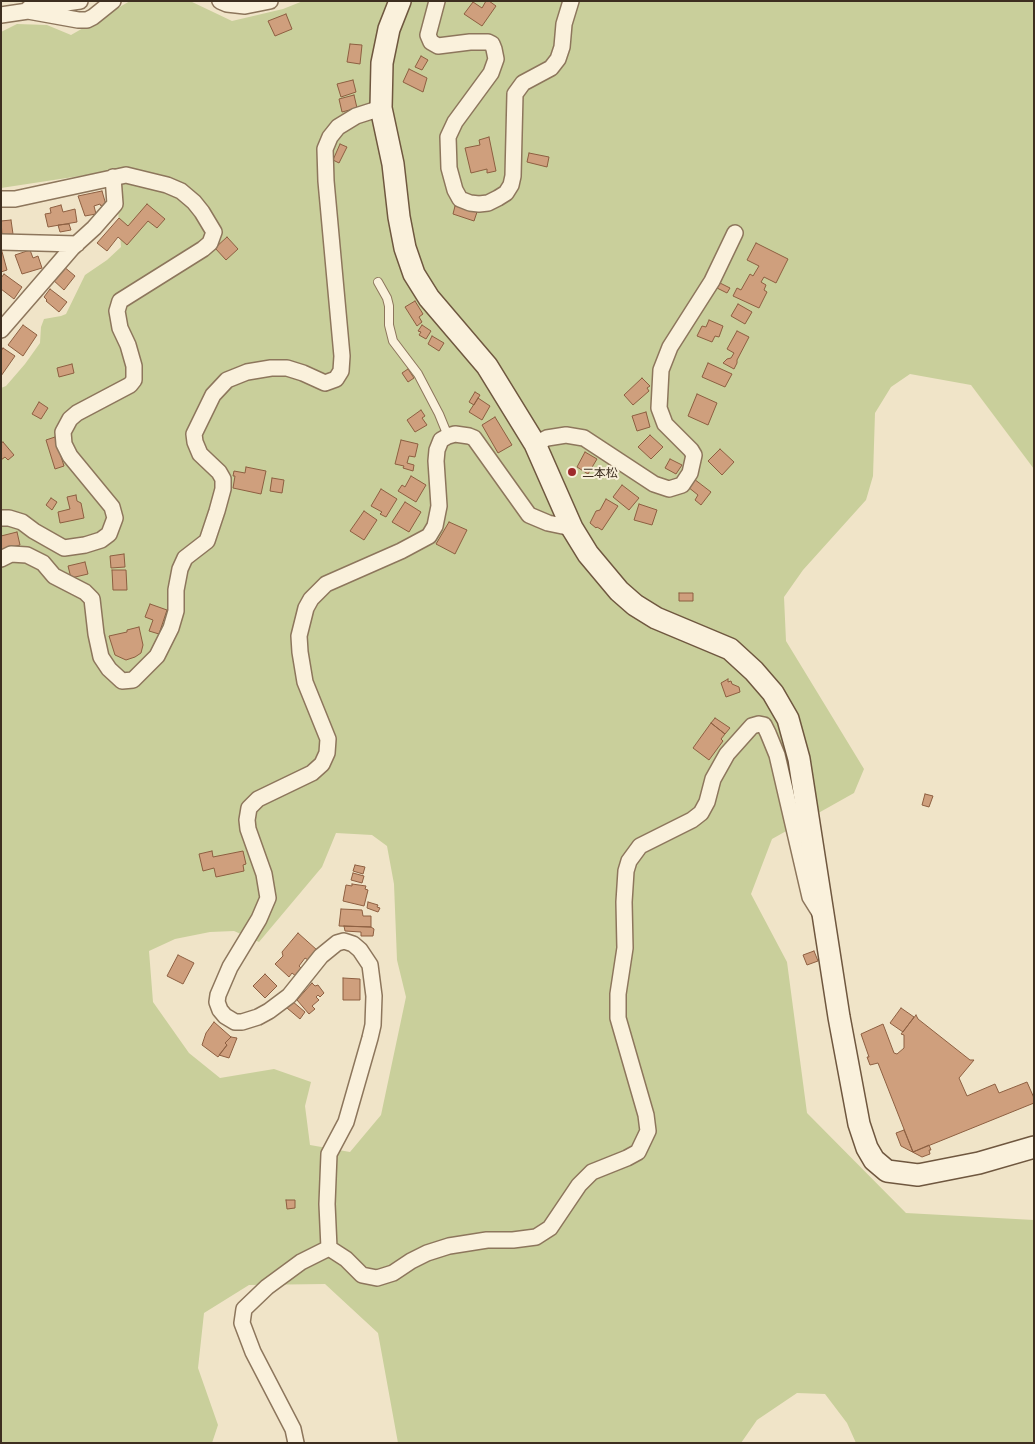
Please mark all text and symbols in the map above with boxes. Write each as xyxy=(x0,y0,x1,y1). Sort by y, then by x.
place label: 二本松 xyxy=(582,465,618,479)
marker: 二本松 xyxy=(566,466,578,478)

